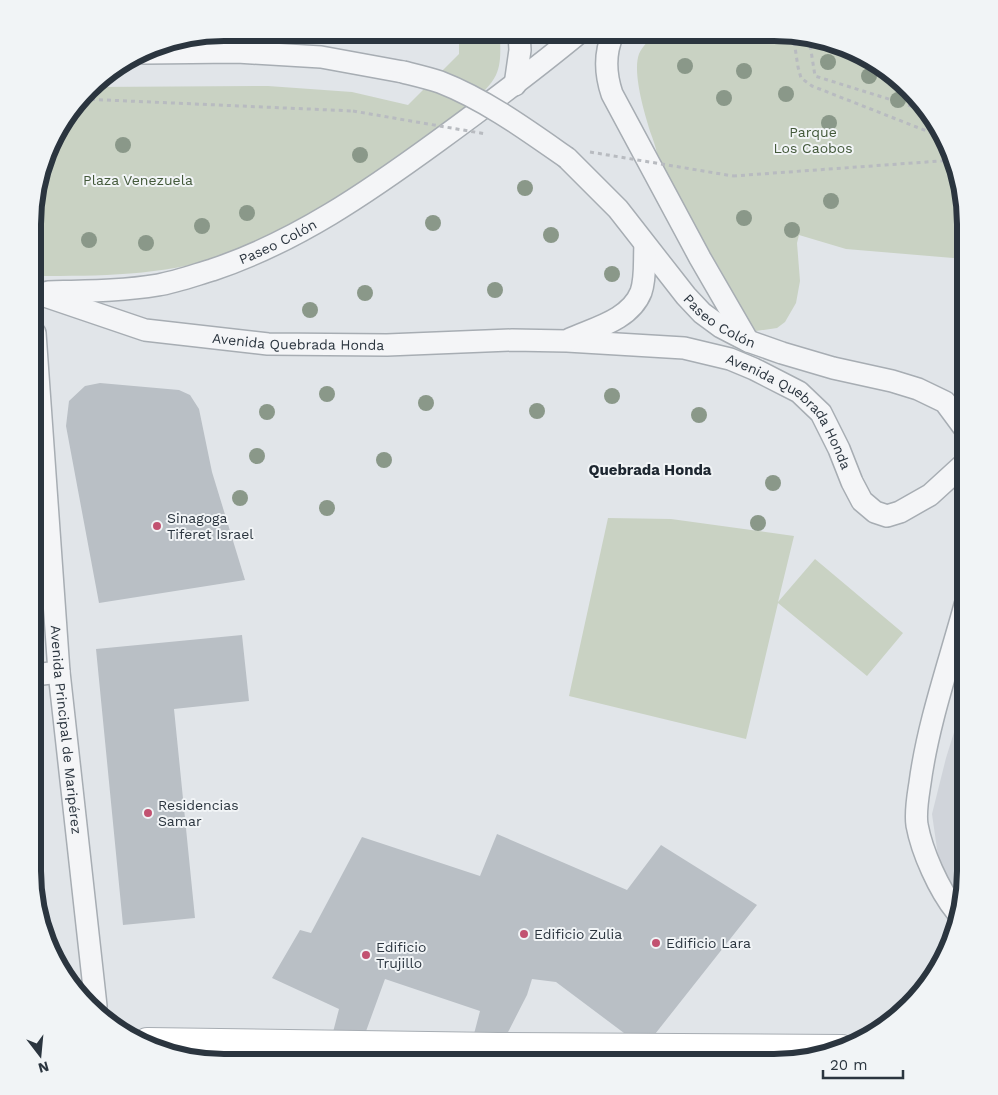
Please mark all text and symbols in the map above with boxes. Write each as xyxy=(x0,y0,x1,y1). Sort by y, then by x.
park label: Parque Los Caobos xyxy=(773,124,853,156)
park label: Plaza Venezuela xyxy=(83,172,193,188)
street label: Paseo Colón xyxy=(237,216,319,267)
street label: Paseo Colón xyxy=(680,291,758,351)
street label: Avenida Quebrada Honda xyxy=(211,330,384,353)
street label: Avenida Quebrada Honda xyxy=(724,350,854,472)
district label: Quebrada Honda xyxy=(588,461,712,479)
place label: Sinagoga Tiferet Israel xyxy=(167,510,254,542)
marker: Sinagoga Tiferet Israel xyxy=(151,520,163,532)
street label: Avenida Principal de Maripérez xyxy=(48,625,85,835)
place label: Residencias Samar xyxy=(158,797,239,829)
marker: Residencias Samar xyxy=(142,807,154,819)
place label: Edificio Zulia xyxy=(534,926,622,942)
marker: Edificio Zulia xyxy=(518,928,530,940)
place label: Edificio Lara xyxy=(666,935,751,951)
marker: Edificio Lara xyxy=(650,937,662,949)
place label: Edificio Trujillo xyxy=(376,939,426,971)
marker: Edificio Trujillo xyxy=(360,949,372,961)
north arrow xyxy=(15,1030,65,1080)
scale bar xyxy=(823,1048,903,1080)
text: 20 m xyxy=(830,1056,868,1074)
text: N xyxy=(36,1058,51,1077)

